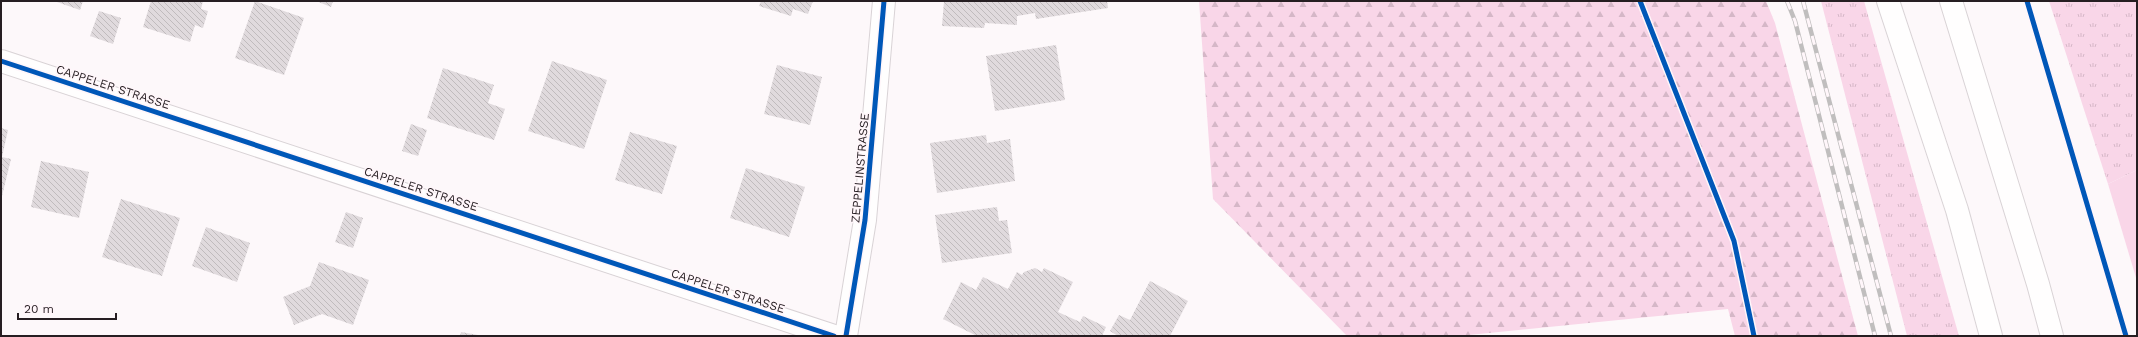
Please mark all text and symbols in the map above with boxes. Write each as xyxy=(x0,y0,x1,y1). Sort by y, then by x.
street label: CAPPELER STRASSE xyxy=(54,62,172,112)
street label: ZEPPELINSTRASSE xyxy=(848,112,872,224)
street label: CAPPELER STRASSE xyxy=(362,164,480,214)
street label: CAPPELER STRASSE xyxy=(669,266,787,316)
scale bar xyxy=(18,295,116,321)
text: 20 m xyxy=(24,302,54,316)

